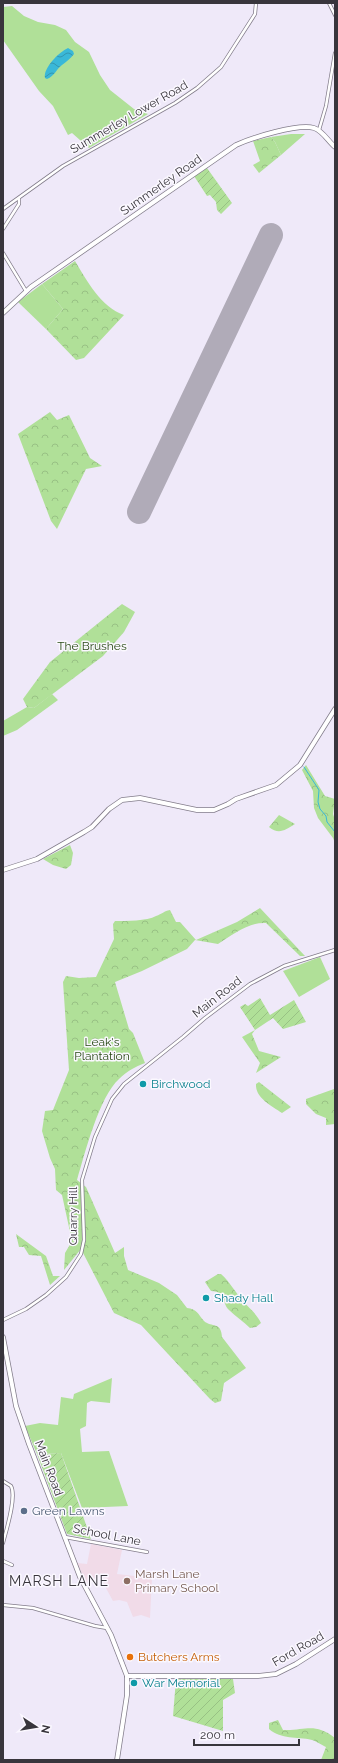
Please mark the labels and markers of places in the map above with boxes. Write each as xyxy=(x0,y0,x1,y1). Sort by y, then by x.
place label: Birchwood xyxy=(151,1077,210,1091)
marker: Birchwood xyxy=(138,1079,148,1089)
place label: Shady Hall xyxy=(214,1291,274,1305)
marker: Shady Hall xyxy=(201,1293,211,1303)
place label: Green Lawns xyxy=(32,1504,105,1518)
marker: Green Lawns xyxy=(19,1506,29,1516)
place label: Marsh Lane Primary School xyxy=(135,1567,219,1595)
marker: Marsh Lane Primary School xyxy=(122,1576,132,1586)
place label: Butchers Arms xyxy=(138,1650,220,1664)
marker: Butchers Arms xyxy=(125,1652,135,1662)
place label: War Memorial xyxy=(142,1676,220,1690)
marker: War Memorial xyxy=(129,1678,139,1688)

